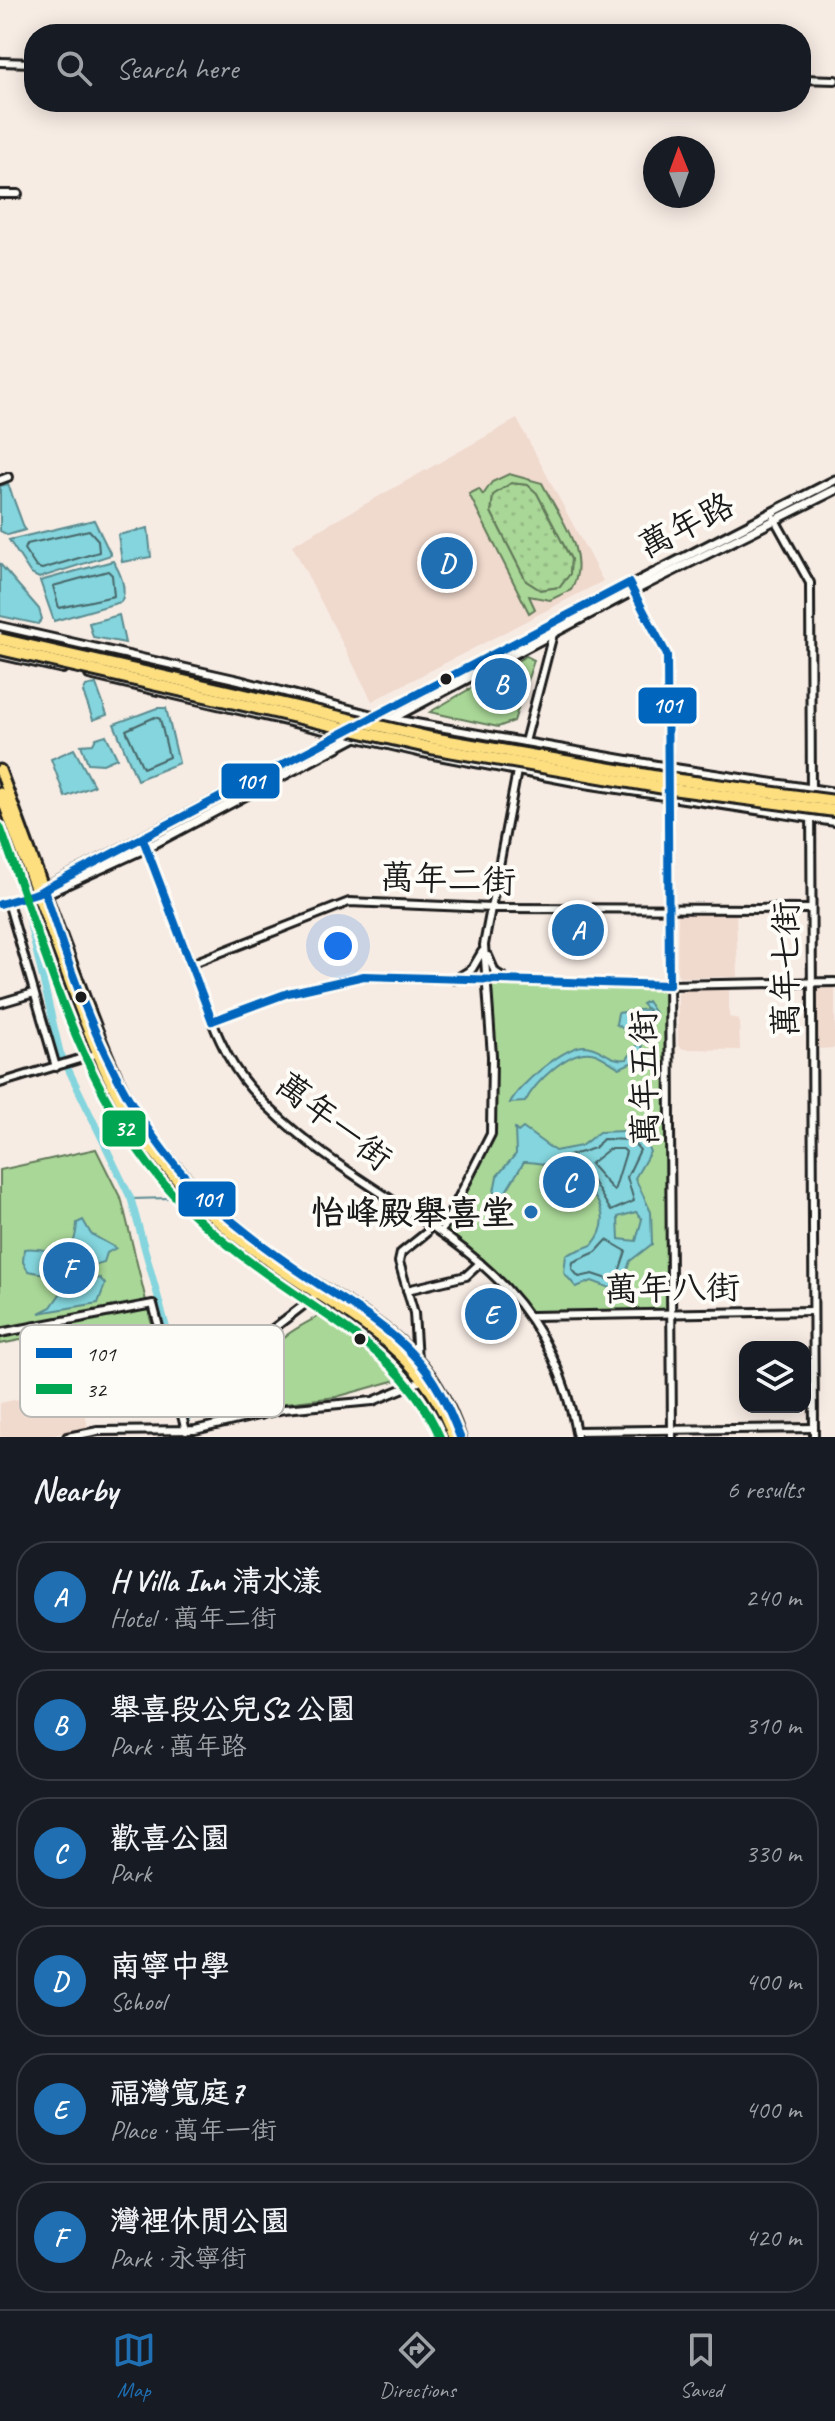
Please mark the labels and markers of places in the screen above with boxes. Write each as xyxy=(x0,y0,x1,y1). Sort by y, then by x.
pin: D xyxy=(421,533,473,593)
pin: B xyxy=(475,654,527,714)
unlabelled marker xyxy=(438,671,454,687)
pin: A xyxy=(552,900,604,960)
unlabelled marker xyxy=(73,989,89,1005)
pin: C xyxy=(543,1152,595,1212)
place label: 怡峰殿舉喜堂 xyxy=(311,1191,515,1234)
marker: 怡峰殿舉喜堂 xyxy=(522,1203,540,1221)
pin: F xyxy=(43,1238,95,1298)
pin: E xyxy=(465,1284,517,1344)
unlabelled marker xyxy=(352,1331,368,1347)

